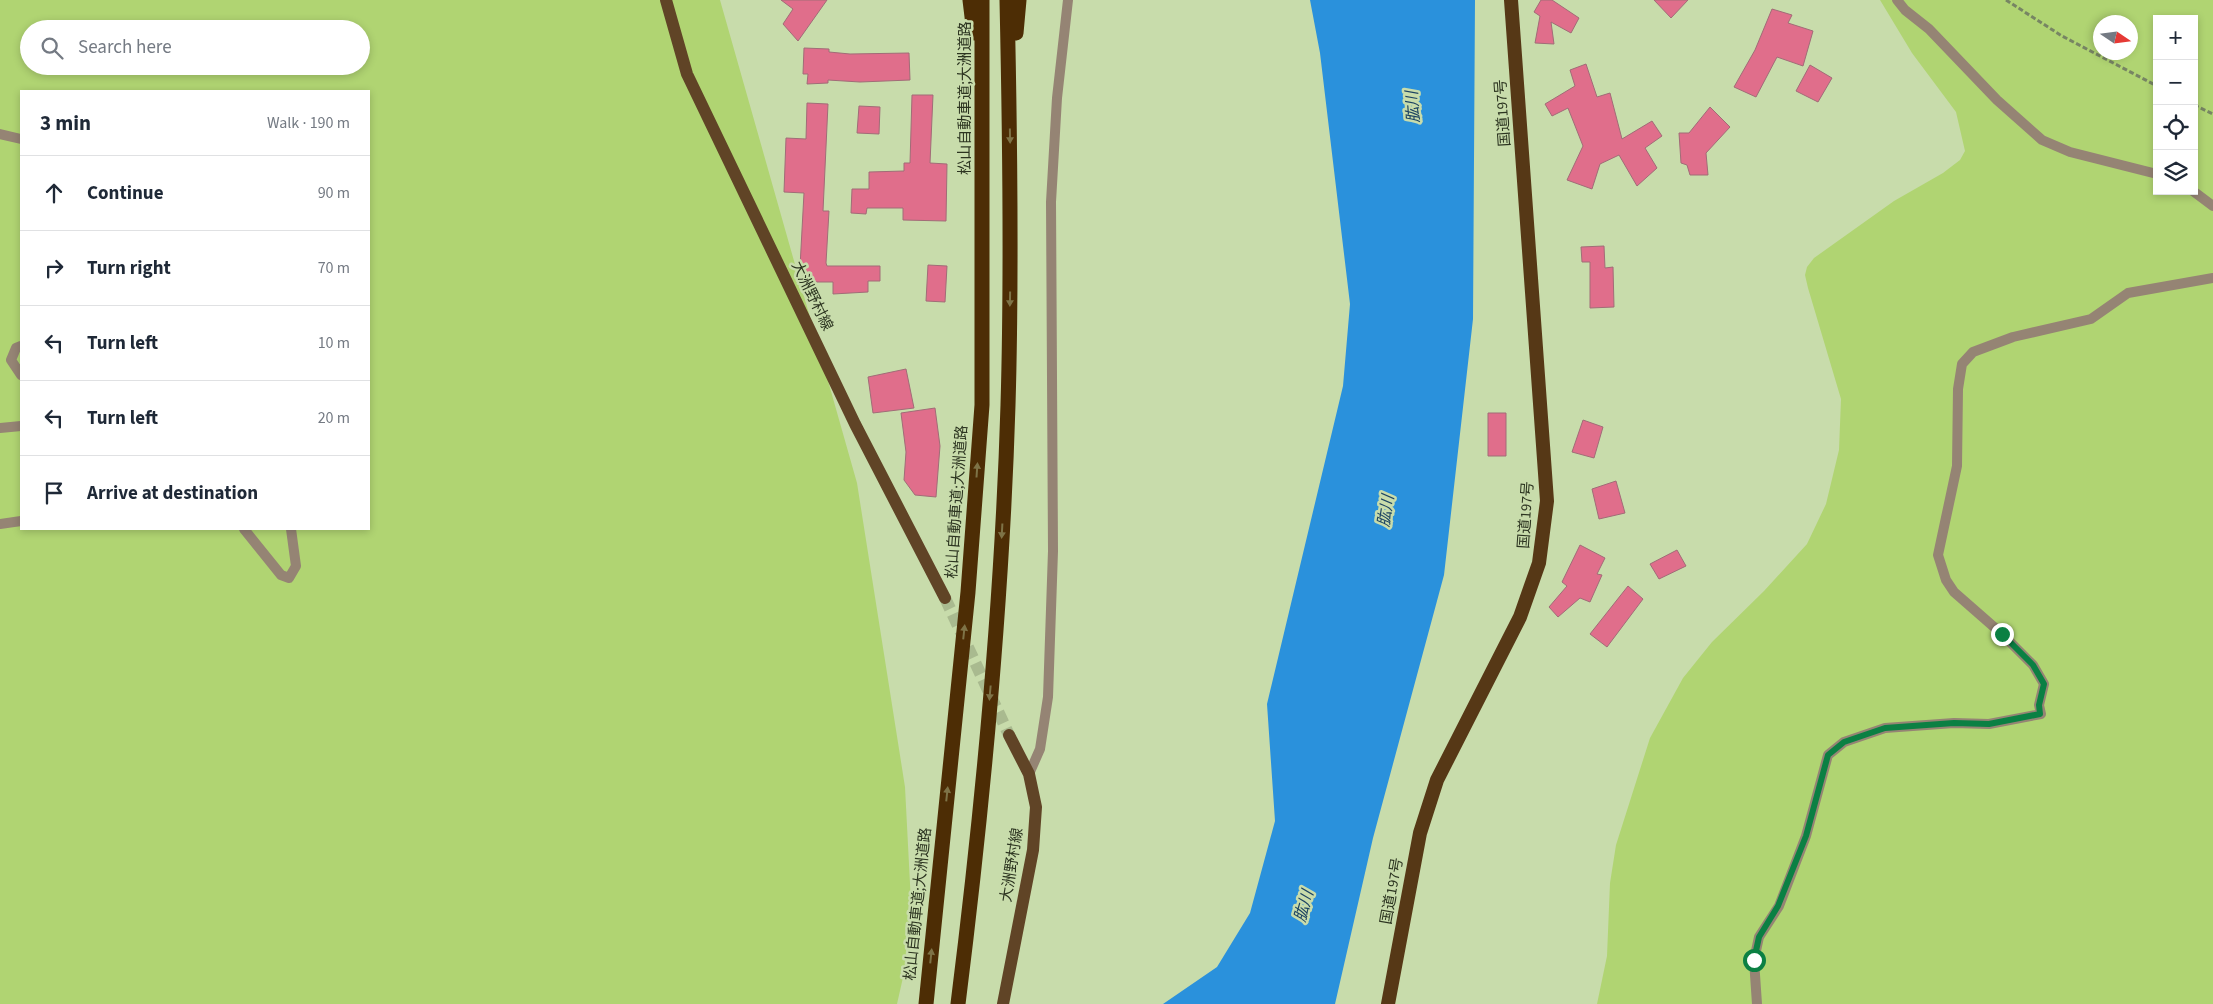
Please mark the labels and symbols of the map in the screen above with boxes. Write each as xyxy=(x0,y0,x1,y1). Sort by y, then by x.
north arrow xyxy=(2093,15,2138,60)
street label: 松山自動車道;大洲道路 xyxy=(955,21,976,175)
street label: 国道197号 xyxy=(1490,79,1516,147)
water label: 肱川 xyxy=(1401,88,1425,124)
one-way arrow xyxy=(1006,128,1014,144)
street label: 大洲野村線 xyxy=(786,258,838,334)
one-way arrow xyxy=(1005,291,1013,307)
street label: 松山自動車道;大洲道路 xyxy=(941,425,973,579)
one-way arrow xyxy=(973,462,981,478)
street label: 国道197号 xyxy=(1513,481,1539,549)
water label: 肱川 xyxy=(1373,492,1400,529)
one-way arrow xyxy=(998,523,1006,539)
route end xyxy=(1991,623,2014,646)
one-way arrow xyxy=(960,624,968,640)
one-way arrow xyxy=(986,685,994,701)
one-way arrow xyxy=(943,786,951,802)
street label: 松山自動車道;大洲道路 xyxy=(900,826,936,982)
street label: 大洲野村線 xyxy=(996,826,1028,904)
street label: 国道197号 xyxy=(1376,856,1408,926)
water label: 肱川 xyxy=(1289,886,1320,924)
one-way arrow xyxy=(927,947,935,963)
route start xyxy=(1743,949,1766,972)

